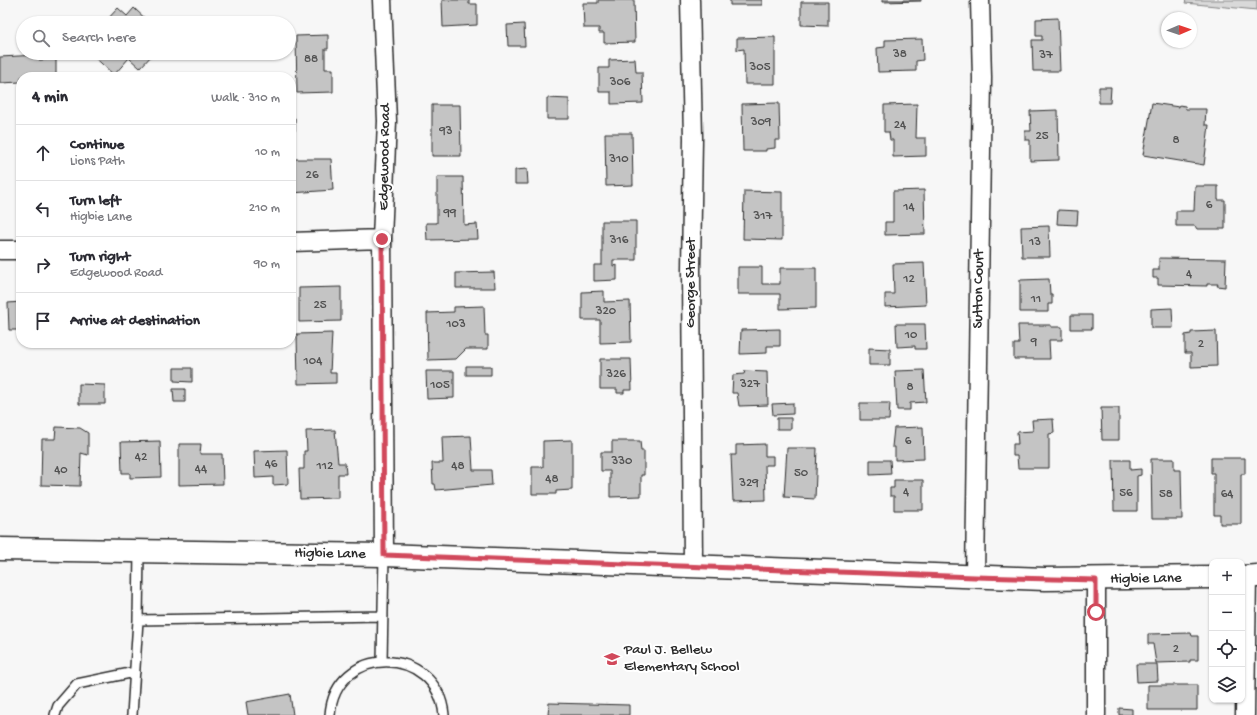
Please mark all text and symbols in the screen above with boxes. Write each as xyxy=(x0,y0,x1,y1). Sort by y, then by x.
north arrow xyxy=(1161,12,1197,48)
search box xyxy=(16,16,296,60)
icon: search xyxy=(30,27,52,49)
text: Search here xyxy=(62,29,136,47)
house number: 38 xyxy=(892,47,907,62)
house number: 37 xyxy=(1038,48,1054,63)
house number: 88 xyxy=(304,52,318,67)
house number: 305 xyxy=(749,60,771,75)
house number: 306 xyxy=(609,75,631,90)
text: 4 min xyxy=(32,88,68,108)
text: Walk · 310 m xyxy=(211,91,280,106)
street label: Edgewood Road xyxy=(375,102,395,211)
house number: 309 xyxy=(750,115,772,130)
house number: 24 xyxy=(894,118,906,133)
house number: 93 xyxy=(438,124,453,139)
house number: 25 xyxy=(1035,129,1049,144)
house number: 8 xyxy=(1172,133,1180,148)
text: Continue xyxy=(70,136,124,154)
icon: ahead xyxy=(32,142,54,164)
text: 10 m xyxy=(255,145,280,160)
house number: 310 xyxy=(608,152,629,167)
text: Lions Path xyxy=(70,154,125,169)
house number: 26 xyxy=(306,168,319,183)
text: Turn left xyxy=(70,192,121,210)
icon: left xyxy=(32,198,54,220)
house number: 6 xyxy=(1206,198,1213,213)
house number: 14 xyxy=(902,200,915,215)
text: 210 m xyxy=(249,201,280,216)
house number: 99 xyxy=(442,206,457,221)
house number: 317 xyxy=(753,209,774,224)
text: Higbie Lane xyxy=(70,210,132,225)
route end xyxy=(373,230,391,248)
house number: 316 xyxy=(609,233,629,248)
house number: 13 xyxy=(1028,235,1041,250)
street label: George Street xyxy=(682,236,700,328)
street label: Sutton Court xyxy=(969,247,989,329)
text: Turn right xyxy=(70,248,130,266)
icon: right xyxy=(32,254,54,276)
text: 90 m xyxy=(254,257,280,272)
text: Edgewood Road xyxy=(70,266,162,281)
house number: 4 xyxy=(1186,267,1192,282)
house number: 12 xyxy=(902,272,915,287)
house number: 11 xyxy=(1030,292,1041,307)
house number: 25 xyxy=(313,298,327,313)
house number: 320 xyxy=(595,304,617,319)
icon: arrive xyxy=(32,310,54,332)
text: Arrive at destination xyxy=(70,312,200,330)
house number: 103 xyxy=(445,317,466,332)
house number: 10 xyxy=(904,328,918,343)
house number: 9 xyxy=(1030,335,1038,350)
house number: 2 xyxy=(1198,337,1205,352)
house number: 104 xyxy=(303,354,322,369)
house number: 326 xyxy=(605,367,626,382)
house number: 327 xyxy=(739,377,761,392)
house number: 105 xyxy=(429,378,450,393)
house number: 8 xyxy=(906,380,914,395)
house number: 6 xyxy=(905,434,912,449)
house number: 42 xyxy=(135,450,148,465)
house number: 330 xyxy=(611,454,633,469)
house number: 46 xyxy=(265,457,278,472)
house number: 112 xyxy=(316,459,334,474)
house number: 48 xyxy=(451,459,465,474)
house number: 44 xyxy=(195,462,207,477)
house number: 40 xyxy=(54,463,68,478)
house number: 50 xyxy=(794,466,809,481)
house number: 48 xyxy=(545,472,559,487)
house number: 329 xyxy=(738,476,759,491)
house number: 4 xyxy=(903,485,909,500)
house number: 56 xyxy=(1119,486,1133,501)
house number: 58 xyxy=(1159,487,1173,502)
house number: 64 xyxy=(1221,487,1233,502)
street label: Higbie Lane xyxy=(294,544,366,564)
map controls xyxy=(1209,559,1245,703)
button: + xyxy=(1209,559,1245,595)
street label: Higbie Lane xyxy=(1110,569,1182,589)
button: − xyxy=(1209,595,1245,631)
route start xyxy=(1087,603,1105,621)
button: locate xyxy=(1209,631,1245,667)
place label: Paul J. Bellew Elementary School xyxy=(623,641,740,676)
house number: 2 xyxy=(1173,642,1180,657)
school or university icon: Paul J. Bellew Elementary School xyxy=(603,650,621,668)
button: layers xyxy=(1209,667,1245,703)

